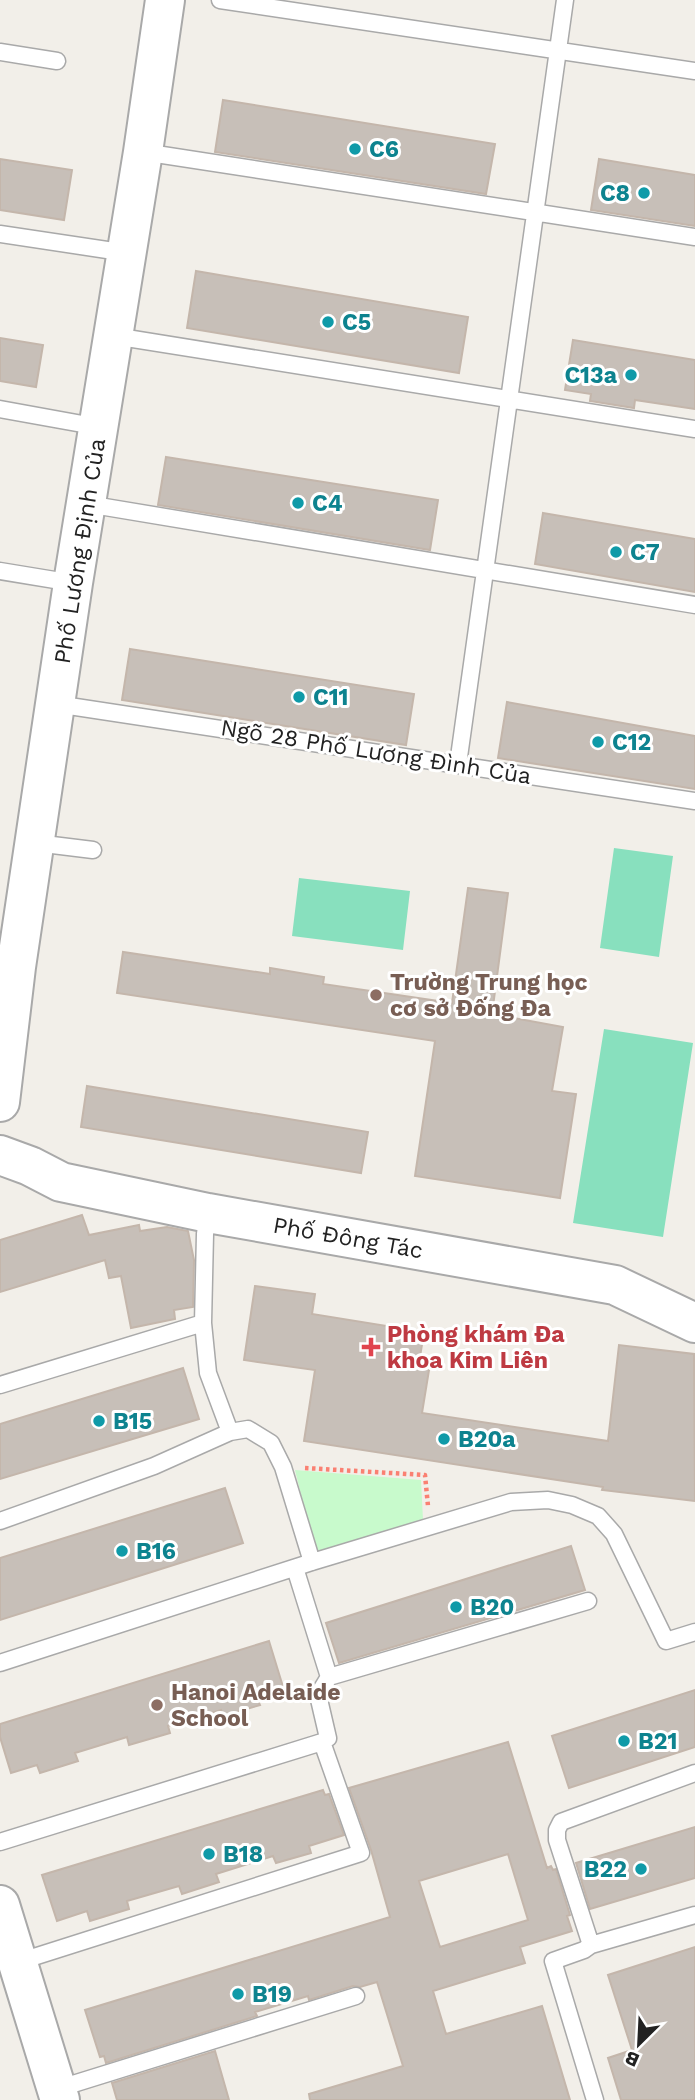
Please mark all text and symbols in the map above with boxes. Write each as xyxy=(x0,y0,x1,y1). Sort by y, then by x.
place label: C6 xyxy=(369,136,399,163)
marker: C6 xyxy=(347,141,363,157)
place label: C8 xyxy=(600,180,630,207)
marker: C8 xyxy=(636,185,652,201)
place label: C5 xyxy=(342,309,371,336)
marker: C5 xyxy=(320,314,336,330)
place label: C13a xyxy=(564,362,618,389)
marker: C13a xyxy=(623,367,639,383)
street label: Phố Lương Định Của xyxy=(49,436,111,666)
place label: C4 xyxy=(312,490,343,517)
marker: C4 xyxy=(290,495,306,511)
place label: C7 xyxy=(630,539,660,566)
marker: C7 xyxy=(608,544,624,560)
place label: C11 xyxy=(313,684,349,711)
marker: C11 xyxy=(291,689,307,705)
street label: Ngõ 28 Phố Lương Đình Của xyxy=(219,714,533,790)
place label: C12 xyxy=(612,729,651,756)
marker: C12 xyxy=(590,734,606,750)
place label: Trường Trung học cơ sở Đống Đa xyxy=(390,969,588,1022)
marker: Trường Trung học cơ sở Đống Đa xyxy=(368,987,384,1003)
street label: Phố Đông Tác xyxy=(271,1212,425,1264)
place label: Phòng khám Đa khoa Kim Liên xyxy=(387,1321,565,1374)
marker: Phòng khám Đa khoa Kim Liên xyxy=(361,1337,381,1357)
place label: B15 xyxy=(113,1408,152,1435)
marker: B15 xyxy=(91,1413,107,1429)
place label: B20a xyxy=(458,1426,516,1453)
marker: B20a xyxy=(436,1431,452,1447)
place label: B16 xyxy=(136,1538,176,1565)
marker: B16 xyxy=(114,1543,130,1559)
place label: B20 xyxy=(470,1594,514,1621)
marker: B20 xyxy=(448,1599,464,1615)
place label: Hanoi Adelaide School xyxy=(171,1679,341,1732)
marker: Hanoi Adelaide School xyxy=(149,1697,165,1713)
place label: B21 xyxy=(638,1728,677,1755)
marker: B21 xyxy=(616,1733,632,1749)
place label: B18 xyxy=(223,1841,263,1868)
marker: B18 xyxy=(201,1846,217,1862)
place label: B22 xyxy=(584,1856,627,1883)
marker: B22 xyxy=(633,1861,649,1877)
place label: B19 xyxy=(252,1981,292,2008)
marker: B19 xyxy=(230,1986,246,2002)
north arrow xyxy=(604,2009,674,2079)
text: B xyxy=(622,2046,643,2072)

